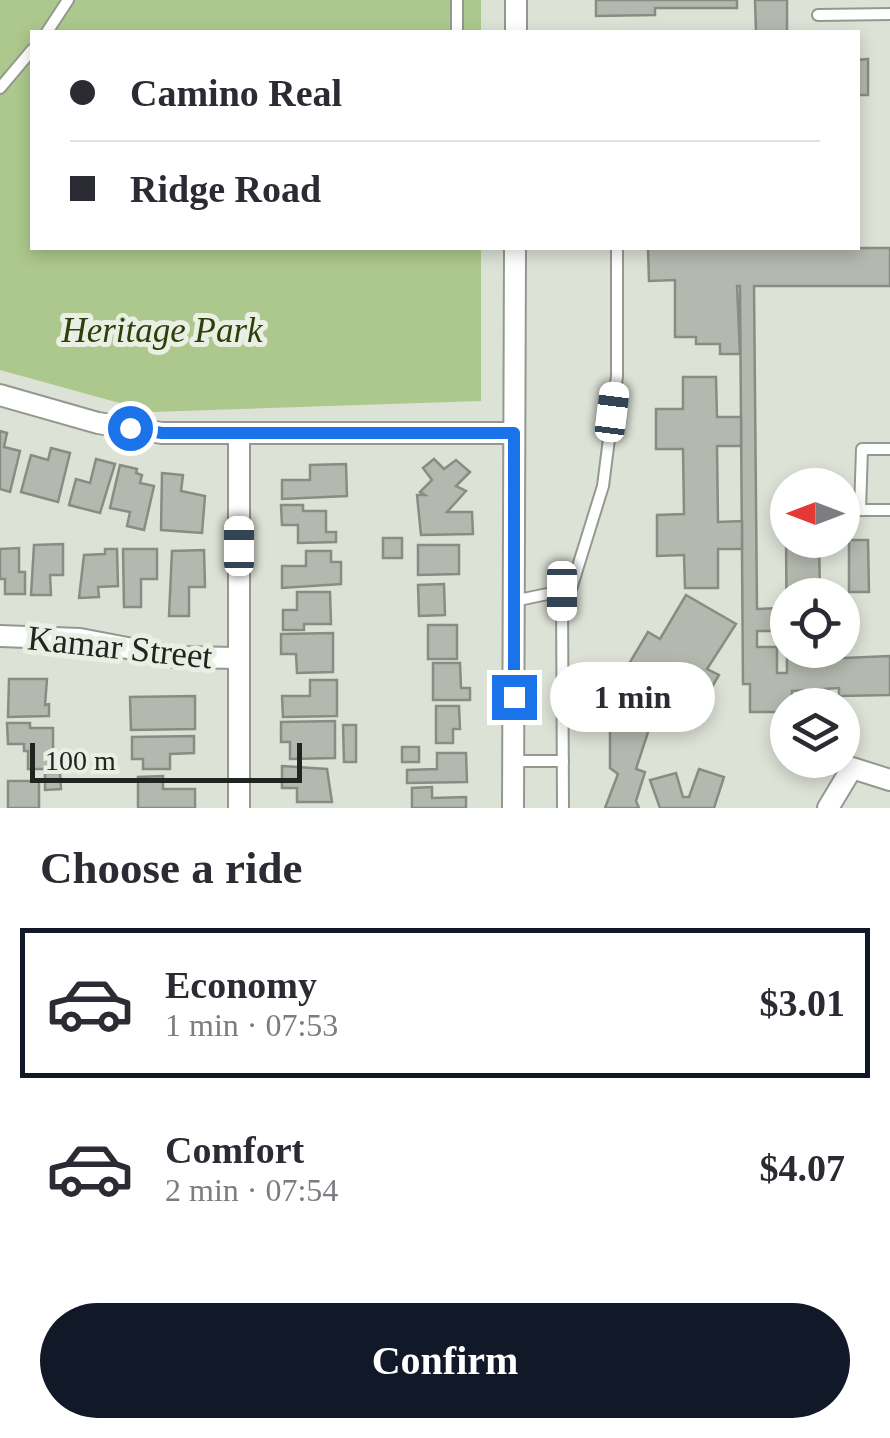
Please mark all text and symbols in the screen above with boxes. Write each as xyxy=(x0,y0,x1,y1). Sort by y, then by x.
text: Camino Real xyxy=(130,72,342,114)
text: Ridge Road xyxy=(130,168,321,210)
park label: Heritage Park xyxy=(60,311,264,350)
car xyxy=(593,380,631,444)
route start xyxy=(108,406,153,451)
north arrow xyxy=(770,468,860,558)
map controls xyxy=(770,468,860,778)
car xyxy=(224,516,254,576)
car xyxy=(547,561,577,621)
button: locate xyxy=(770,578,860,668)
street label: Kamar Street xyxy=(26,618,215,677)
callout: 1 min xyxy=(549,662,714,732)
route end xyxy=(492,675,537,720)
text: 1 min xyxy=(594,679,671,715)
button: layers xyxy=(770,688,860,778)
scale bar xyxy=(30,738,302,783)
text: 100 m xyxy=(45,745,116,776)
text: Choose a ride xyxy=(40,843,303,893)
icon: car xyxy=(45,958,135,1048)
text: Economy xyxy=(165,964,317,1006)
text: $3.01 xyxy=(760,982,845,1024)
text: 1 min · 07:53 xyxy=(165,1007,338,1043)
icon: car xyxy=(45,1123,135,1213)
text: Comfort xyxy=(165,1129,304,1171)
text: $4.07 xyxy=(760,1147,845,1189)
text: 2 min · 07:54 xyxy=(165,1172,338,1208)
button: Confirm xyxy=(40,1303,850,1418)

